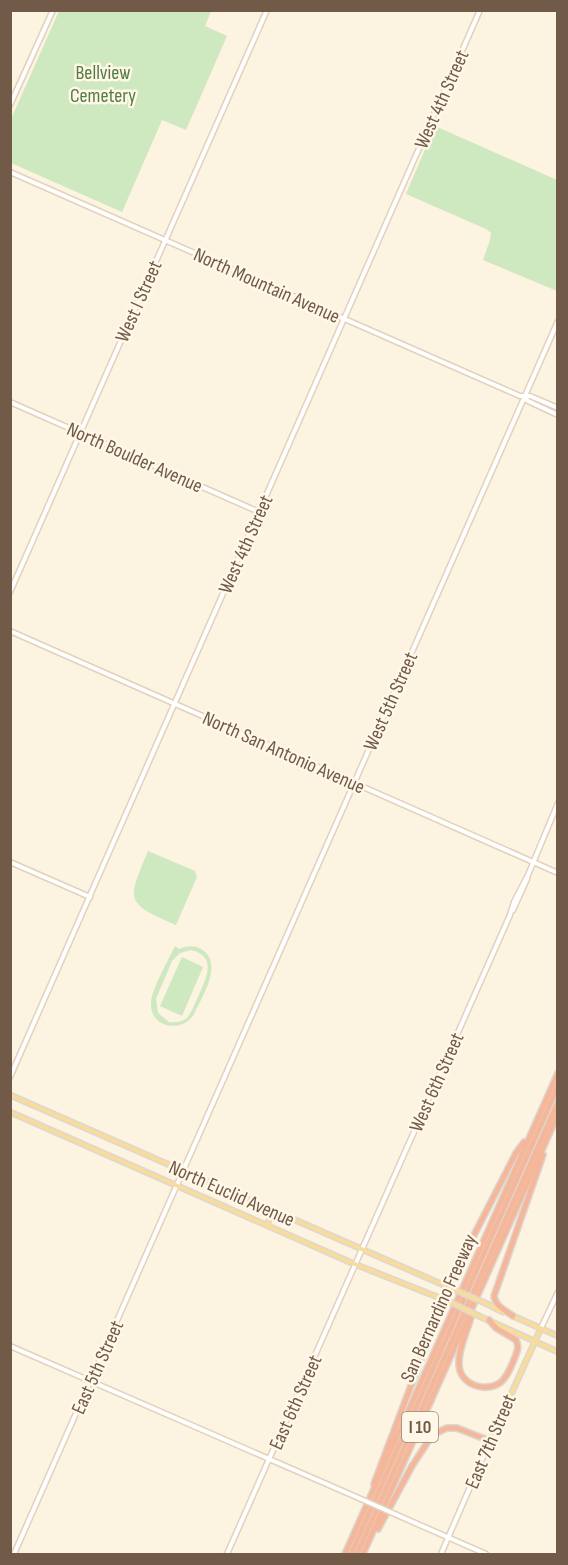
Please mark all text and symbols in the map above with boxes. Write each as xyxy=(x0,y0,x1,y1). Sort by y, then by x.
street label: West 4th Street xyxy=(409,46,474,153)
park label: Bellview Cemetery xyxy=(70,61,136,108)
street label: North Mountain Avenue xyxy=(190,243,343,329)
street label: West I Street xyxy=(110,257,167,346)
street label: North Boulder Avenue xyxy=(63,417,206,499)
street label: West 4th Street xyxy=(213,491,278,598)
street label: West 5th Street xyxy=(359,648,423,754)
street label: North San Antonio Avenue xyxy=(199,706,368,799)
street label: West 6th Street xyxy=(404,1029,469,1136)
street label: North Euclid Avenue xyxy=(165,1155,298,1232)
street label: San Bernardino Freeway xyxy=(395,1230,482,1386)
street label: East 5th Street xyxy=(67,1317,129,1418)
street label: East 6th Street xyxy=(264,1351,327,1453)
street label: East 7th Street xyxy=(460,1391,522,1492)
road number: I 10 xyxy=(402,1412,438,1442)

